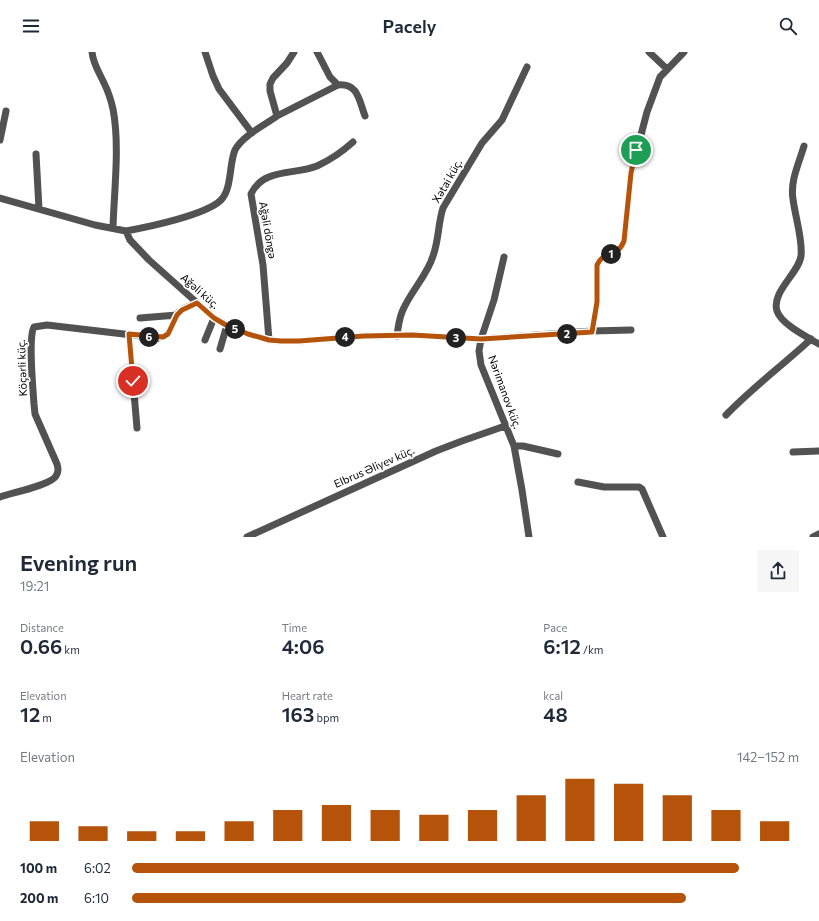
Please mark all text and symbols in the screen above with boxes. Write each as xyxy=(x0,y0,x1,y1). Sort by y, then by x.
icon: menu xyxy=(20,15,42,37)
text: Pacely xyxy=(383,15,436,37)
icon: search xyxy=(777,15,799,37)
pin xyxy=(619,133,653,167)
icon: arrive xyxy=(625,139,647,161)
street label: Xətai küç. xyxy=(429,156,465,205)
street label: Ağəli döngə xyxy=(257,200,280,260)
pin: 1 xyxy=(601,244,621,264)
text: 1 xyxy=(609,247,613,260)
street label: Ağəli küç. xyxy=(178,270,223,311)
pin: 5 xyxy=(225,319,245,339)
text: 5 xyxy=(232,322,238,335)
pin: 2 xyxy=(557,324,577,344)
pin: 6 xyxy=(139,327,159,347)
pin: 4 xyxy=(335,327,355,347)
text: 2 xyxy=(564,327,570,340)
pin: 3 xyxy=(446,328,466,348)
text: 6 xyxy=(146,330,152,343)
text: 4 xyxy=(342,330,348,343)
text: 3 xyxy=(453,331,459,344)
street label: Köçərli küç. xyxy=(14,339,29,397)
street label: Nərimanov küç. xyxy=(486,353,525,431)
pin xyxy=(116,364,150,398)
icon: check xyxy=(122,370,144,392)
street label: Elbrus Əliyev küç. xyxy=(331,443,416,490)
text: Evening run xyxy=(20,549,137,576)
button: share xyxy=(757,550,799,592)
text: 19:21 xyxy=(20,578,49,594)
text: Distance xyxy=(20,621,64,634)
text: Time xyxy=(282,621,307,634)
text: Pace xyxy=(543,621,567,634)
text: 0.66 xyxy=(20,634,62,658)
text: 4:06 xyxy=(282,634,324,658)
text: 6:12 xyxy=(543,634,581,658)
text: km xyxy=(62,643,80,656)
text: /km xyxy=(581,643,603,656)
text: Elevation xyxy=(20,689,66,702)
text: Heart rate xyxy=(282,689,333,702)
text: kcal xyxy=(543,689,563,702)
text: 12 xyxy=(20,702,40,726)
text: 163 xyxy=(282,702,314,726)
text: 48 xyxy=(543,702,568,726)
text: m xyxy=(40,711,52,724)
text: bpm xyxy=(314,711,339,724)
text: Elevation xyxy=(20,749,75,765)
text: 142–152 m xyxy=(737,749,799,765)
text: 100 m xyxy=(20,860,57,876)
text: 6:02 xyxy=(84,860,111,876)
text: 200 m xyxy=(20,890,58,906)
text: 6:10 xyxy=(84,890,109,906)

